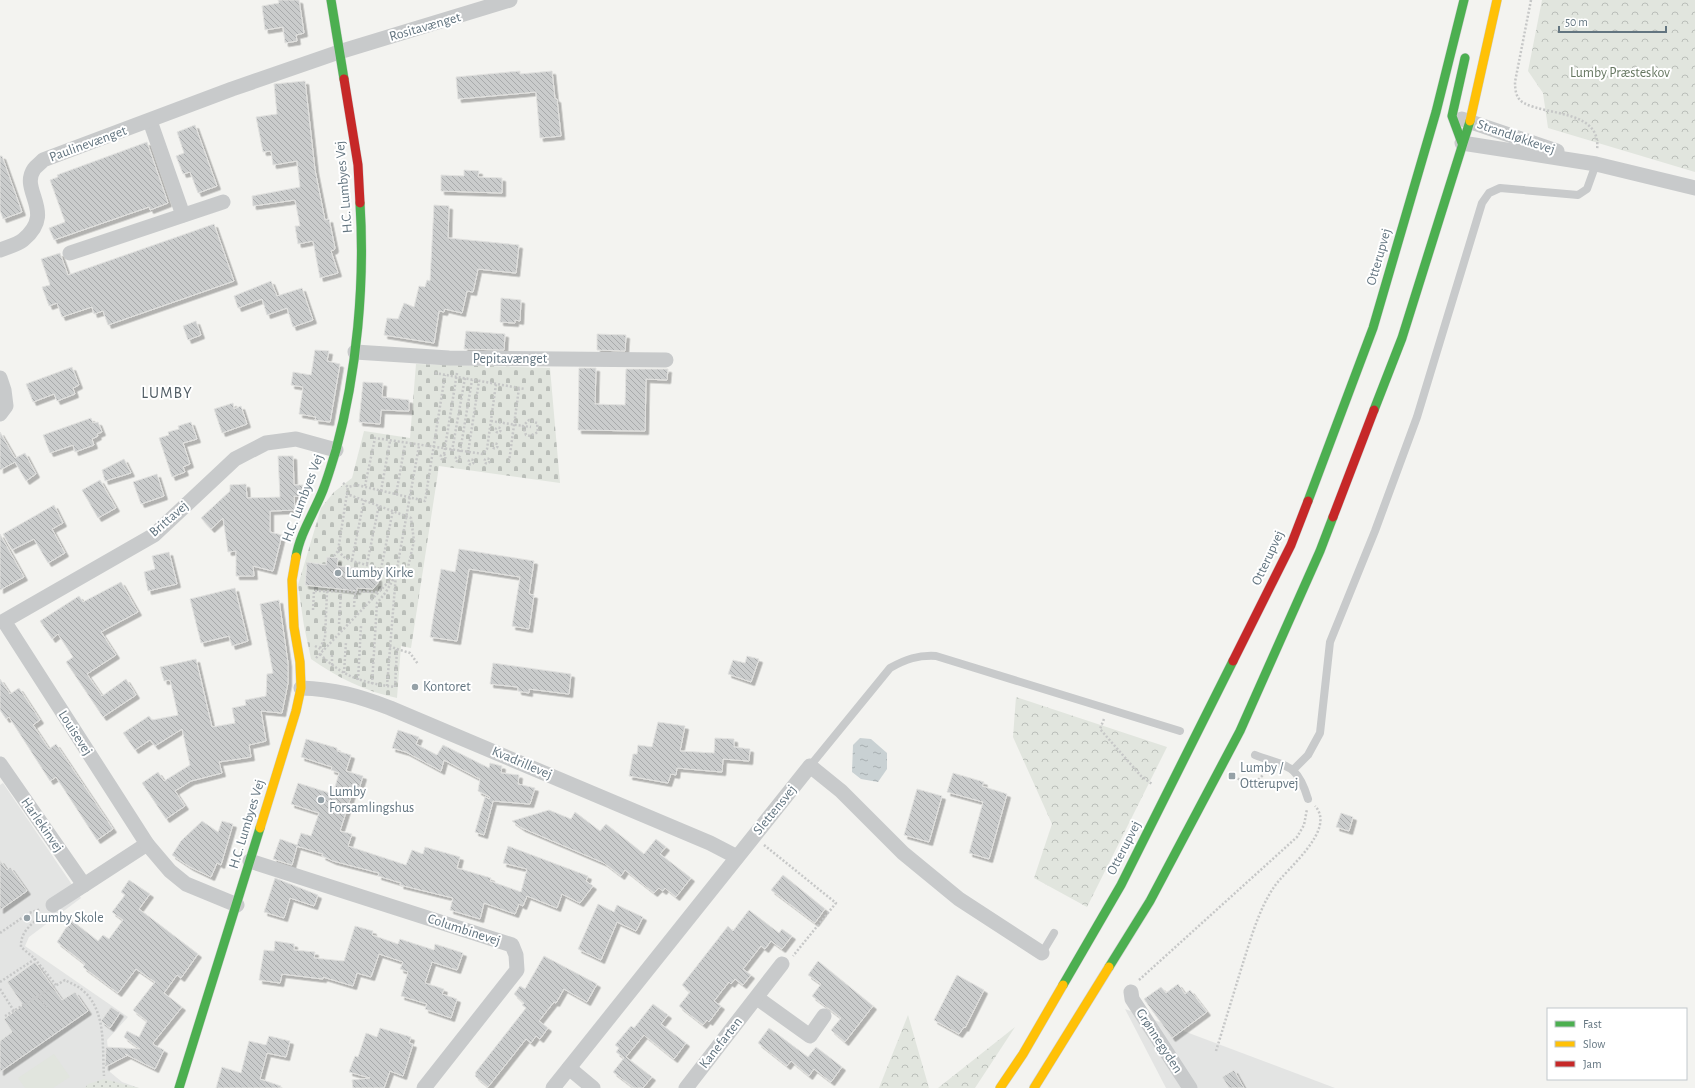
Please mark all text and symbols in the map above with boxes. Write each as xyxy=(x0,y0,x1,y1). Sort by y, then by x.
scale bar xyxy=(1559,8,1666,34)
street label: Rositavænget xyxy=(388,10,463,44)
text: 50 m xyxy=(1565,16,1588,28)
park label: Lumby Præsteskov xyxy=(1570,66,1670,80)
street label: Strandløkkevej xyxy=(1475,117,1557,157)
street label: Paulinevænget xyxy=(47,123,129,164)
street label: H.C. Lumbyes Vej xyxy=(333,140,355,234)
street label: Otterupvej xyxy=(1364,227,1394,287)
street label: Pepitavænget xyxy=(473,352,548,366)
district label: LUMBY xyxy=(141,385,193,401)
street label: H.C. Lumbyes Vej xyxy=(280,452,326,544)
street label: Brittavej xyxy=(147,498,191,540)
street label: Otterupvej xyxy=(1249,529,1287,587)
place label: Lumby Kirke xyxy=(346,566,414,580)
marker: Lumby Kirke xyxy=(333,568,343,578)
place label: Kontoret xyxy=(423,680,471,694)
marker: Kontoret xyxy=(410,682,420,692)
street label: Louisevej xyxy=(55,708,95,758)
street label: Kvadrillevej xyxy=(490,744,554,782)
place label: Lumby / Otterupvej xyxy=(1240,761,1299,791)
marker: Lumby / Otterupvej xyxy=(1227,771,1237,781)
street label: H.C. Lumbyes Vej xyxy=(227,778,267,870)
street label: Slettensvej xyxy=(751,782,799,838)
place label: Lumby Forsamlingshus xyxy=(329,785,414,815)
street label: Harlekinvej xyxy=(18,795,66,855)
marker: Lumby Forsamlingshus xyxy=(316,795,326,805)
street label: Otterupvej xyxy=(1104,819,1144,877)
place label: Lumby Skole xyxy=(35,911,104,925)
street label: Columbinevej xyxy=(426,912,502,948)
marker: Lumby Skole xyxy=(22,913,32,923)
street label: Grønnegyden xyxy=(1133,1006,1185,1076)
legend xyxy=(1547,1008,1687,1080)
street label: Kanefarten xyxy=(697,1015,745,1071)
text: Fast xyxy=(1583,1018,1602,1030)
text: Slow xyxy=(1583,1038,1605,1050)
text: Jam xyxy=(1583,1058,1602,1070)

